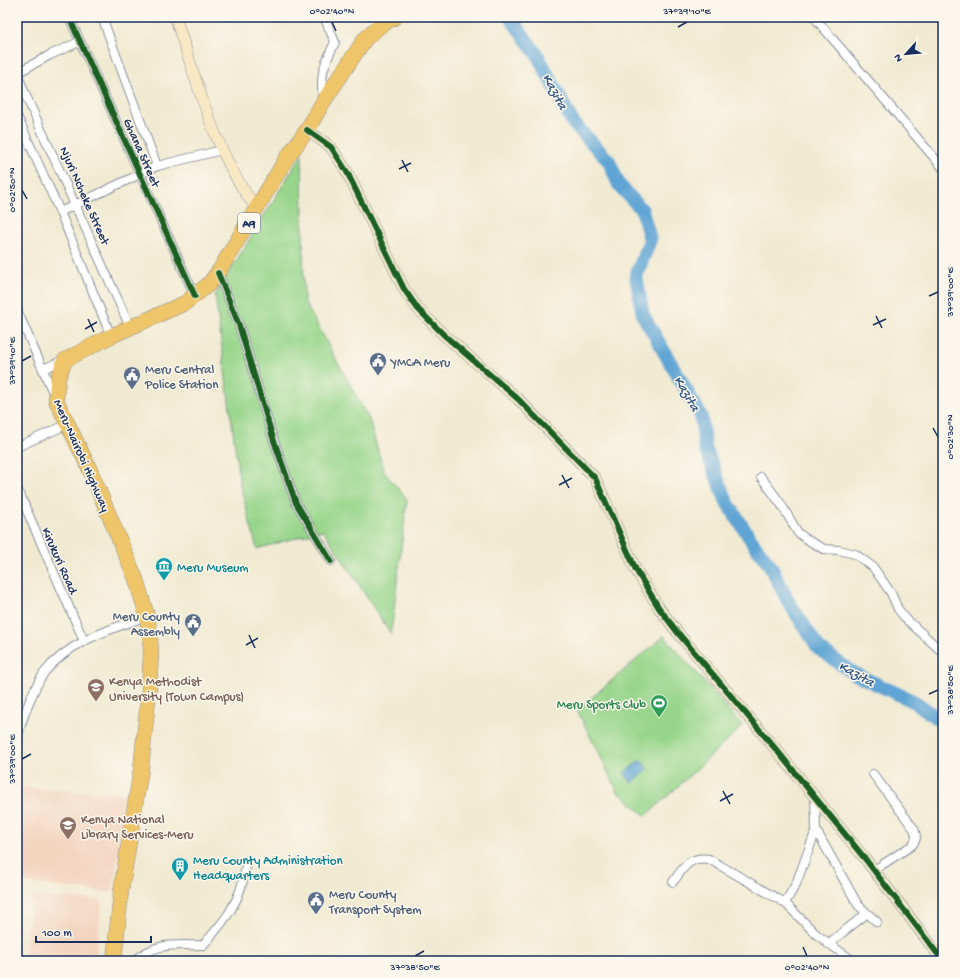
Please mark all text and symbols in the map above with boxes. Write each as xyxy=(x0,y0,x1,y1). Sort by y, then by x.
text: 0°02'40"N xyxy=(310,6,355,18)
text: 37°39'10"E xyxy=(662,6,712,18)
north arrow xyxy=(886,34,926,74)
text: N xyxy=(892,52,906,64)
water label: Kazita xyxy=(537,71,571,114)
street label: Ghana Street xyxy=(119,116,163,191)
street label: Njuri Ncheke Street xyxy=(55,145,113,249)
text: 0°02'50"N xyxy=(7,167,19,212)
road number: A9 xyxy=(238,213,260,233)
text: 37°39'00"E xyxy=(945,267,957,318)
text: 37°39'10"E xyxy=(7,336,19,386)
public building icon: YMCA Meru xyxy=(368,351,388,376)
place label: YMCA Meru xyxy=(390,356,450,371)
place label: Meru Central Police Station xyxy=(144,363,219,393)
public building icon: Meru Central Police Station xyxy=(122,365,142,390)
water label: Kazita xyxy=(669,373,703,416)
street label: Meru-Nairobi Highway xyxy=(49,397,113,515)
text: 0°02'30"N xyxy=(945,414,957,459)
street label: Kirukuri Road xyxy=(37,525,81,598)
museum icon: Meru Museum xyxy=(154,556,174,581)
place label: Meru Museum xyxy=(177,561,248,576)
place label: Meru County Assembly xyxy=(113,610,181,640)
public building icon: Meru County Assembly xyxy=(183,612,203,637)
water label: Kazita xyxy=(835,658,878,692)
text: 37°38'50"E xyxy=(945,665,957,716)
place label: Kenya Methodist University (Town Campus) xyxy=(109,675,244,705)
school or university icon: Kenya Methodist University (Town Campus) xyxy=(86,677,106,702)
sports icon: Meru Sports Club xyxy=(649,693,669,718)
place label: Meru Sports Club xyxy=(557,698,646,713)
text: 37°39'00"E xyxy=(7,734,19,785)
place label: Kenya National Library Services-Meru xyxy=(81,813,194,843)
school or university icon: Kenya National Library Services-Meru xyxy=(58,815,78,840)
place label: Meru County Administration Headquarters xyxy=(193,854,343,884)
building icon: Meru County Administration Headquarters xyxy=(170,856,190,881)
place label: Meru County Transport System xyxy=(328,888,421,918)
public building icon: Meru County Transport System xyxy=(306,890,326,915)
scale bar xyxy=(36,918,151,944)
text: 100 m xyxy=(41,927,72,941)
text: 37°38'50"E xyxy=(389,962,440,974)
text: 0°02'40"N xyxy=(785,962,830,974)

